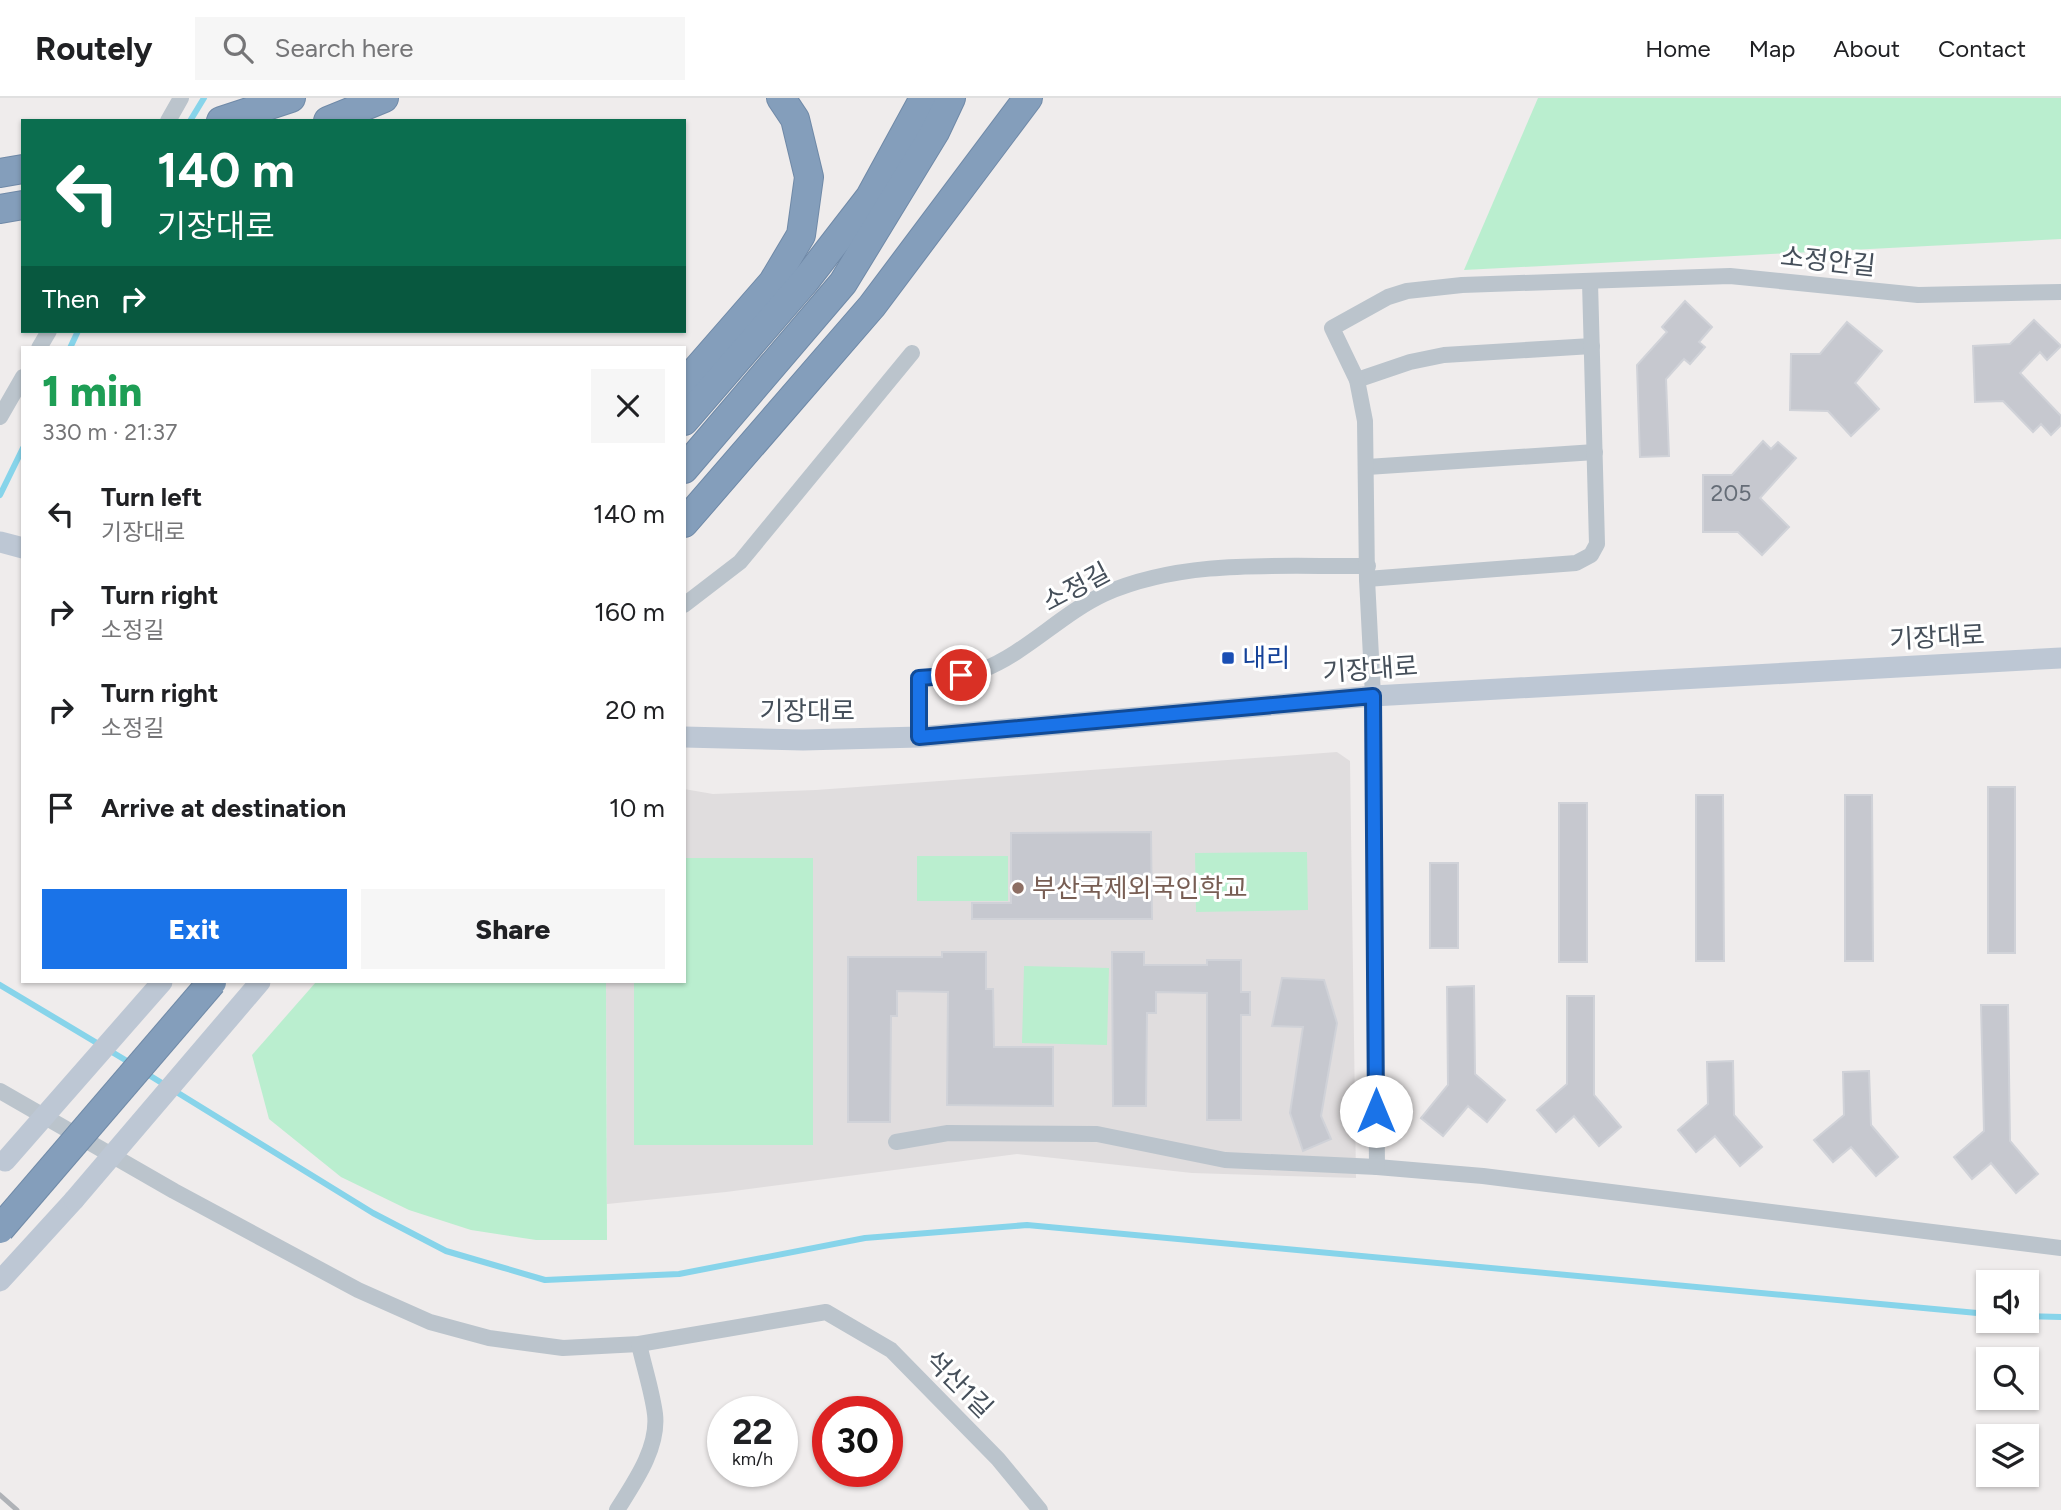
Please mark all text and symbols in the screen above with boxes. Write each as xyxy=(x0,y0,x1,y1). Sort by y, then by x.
search box xyxy=(195,17,685,80)
text: Routely xyxy=(35,29,153,68)
icon: search xyxy=(219,29,257,67)
text: Search here xyxy=(275,32,414,64)
text: Home xyxy=(1645,34,1711,63)
text: Map xyxy=(1749,34,1795,63)
text: About xyxy=(1833,34,1900,63)
text: Contact xyxy=(1938,34,2026,63)
text: 140 m xyxy=(157,140,295,199)
icon: left xyxy=(42,147,133,238)
text: 기장대로 xyxy=(157,207,275,245)
street label: 소정안길 xyxy=(1779,240,1877,282)
icon: right xyxy=(114,280,152,318)
text: Then xyxy=(42,283,100,315)
text: 1 min xyxy=(42,366,142,417)
button: close xyxy=(591,369,665,443)
text: 330 m · 21:37 xyxy=(42,418,177,446)
house number: 205 xyxy=(1711,479,1751,507)
text: Turn left xyxy=(101,481,202,513)
icon: left xyxy=(42,495,80,533)
text: 140 m xyxy=(593,498,665,530)
text: 기장대로 xyxy=(101,518,186,546)
street label: 소정길 xyxy=(1037,556,1115,618)
text: Turn right xyxy=(101,579,218,611)
icon: right xyxy=(42,593,80,631)
text: 160 m xyxy=(594,596,665,628)
text: 소정길 xyxy=(101,616,164,644)
street label: 기장대로 xyxy=(1888,619,1986,655)
place label: 내리 xyxy=(1242,642,1290,674)
pin xyxy=(931,645,991,705)
marker: 내리 xyxy=(1220,650,1236,666)
street label: 기장대로 xyxy=(1321,650,1419,688)
icon: arrive xyxy=(942,656,980,694)
text: Turn right xyxy=(101,677,218,709)
icon: right xyxy=(42,691,80,729)
text: 20 m xyxy=(605,694,665,726)
street label: 기장대로 xyxy=(759,695,855,727)
text: 소정길 xyxy=(101,714,164,742)
icon: arrive xyxy=(42,789,80,827)
text: Arrive at destination xyxy=(101,792,346,824)
text: 10 m xyxy=(609,792,665,824)
place label: 부산국제외국인학교 xyxy=(1032,872,1247,904)
marker: 부산국제외국인학교 xyxy=(1010,880,1026,896)
button: Exit xyxy=(42,889,347,969)
button: Share xyxy=(361,889,665,969)
position arrow xyxy=(1339,1074,1413,1148)
map controls xyxy=(1976,1270,2039,1487)
button: sound xyxy=(1976,1270,2039,1333)
street label: 석산1길 xyxy=(919,1344,999,1424)
button: search xyxy=(1976,1347,2039,1410)
speed limit sign: 30 xyxy=(812,1396,903,1487)
text: 22 xyxy=(732,1411,773,1453)
button: layers xyxy=(1976,1424,2039,1487)
text: km/h xyxy=(732,1448,773,1470)

